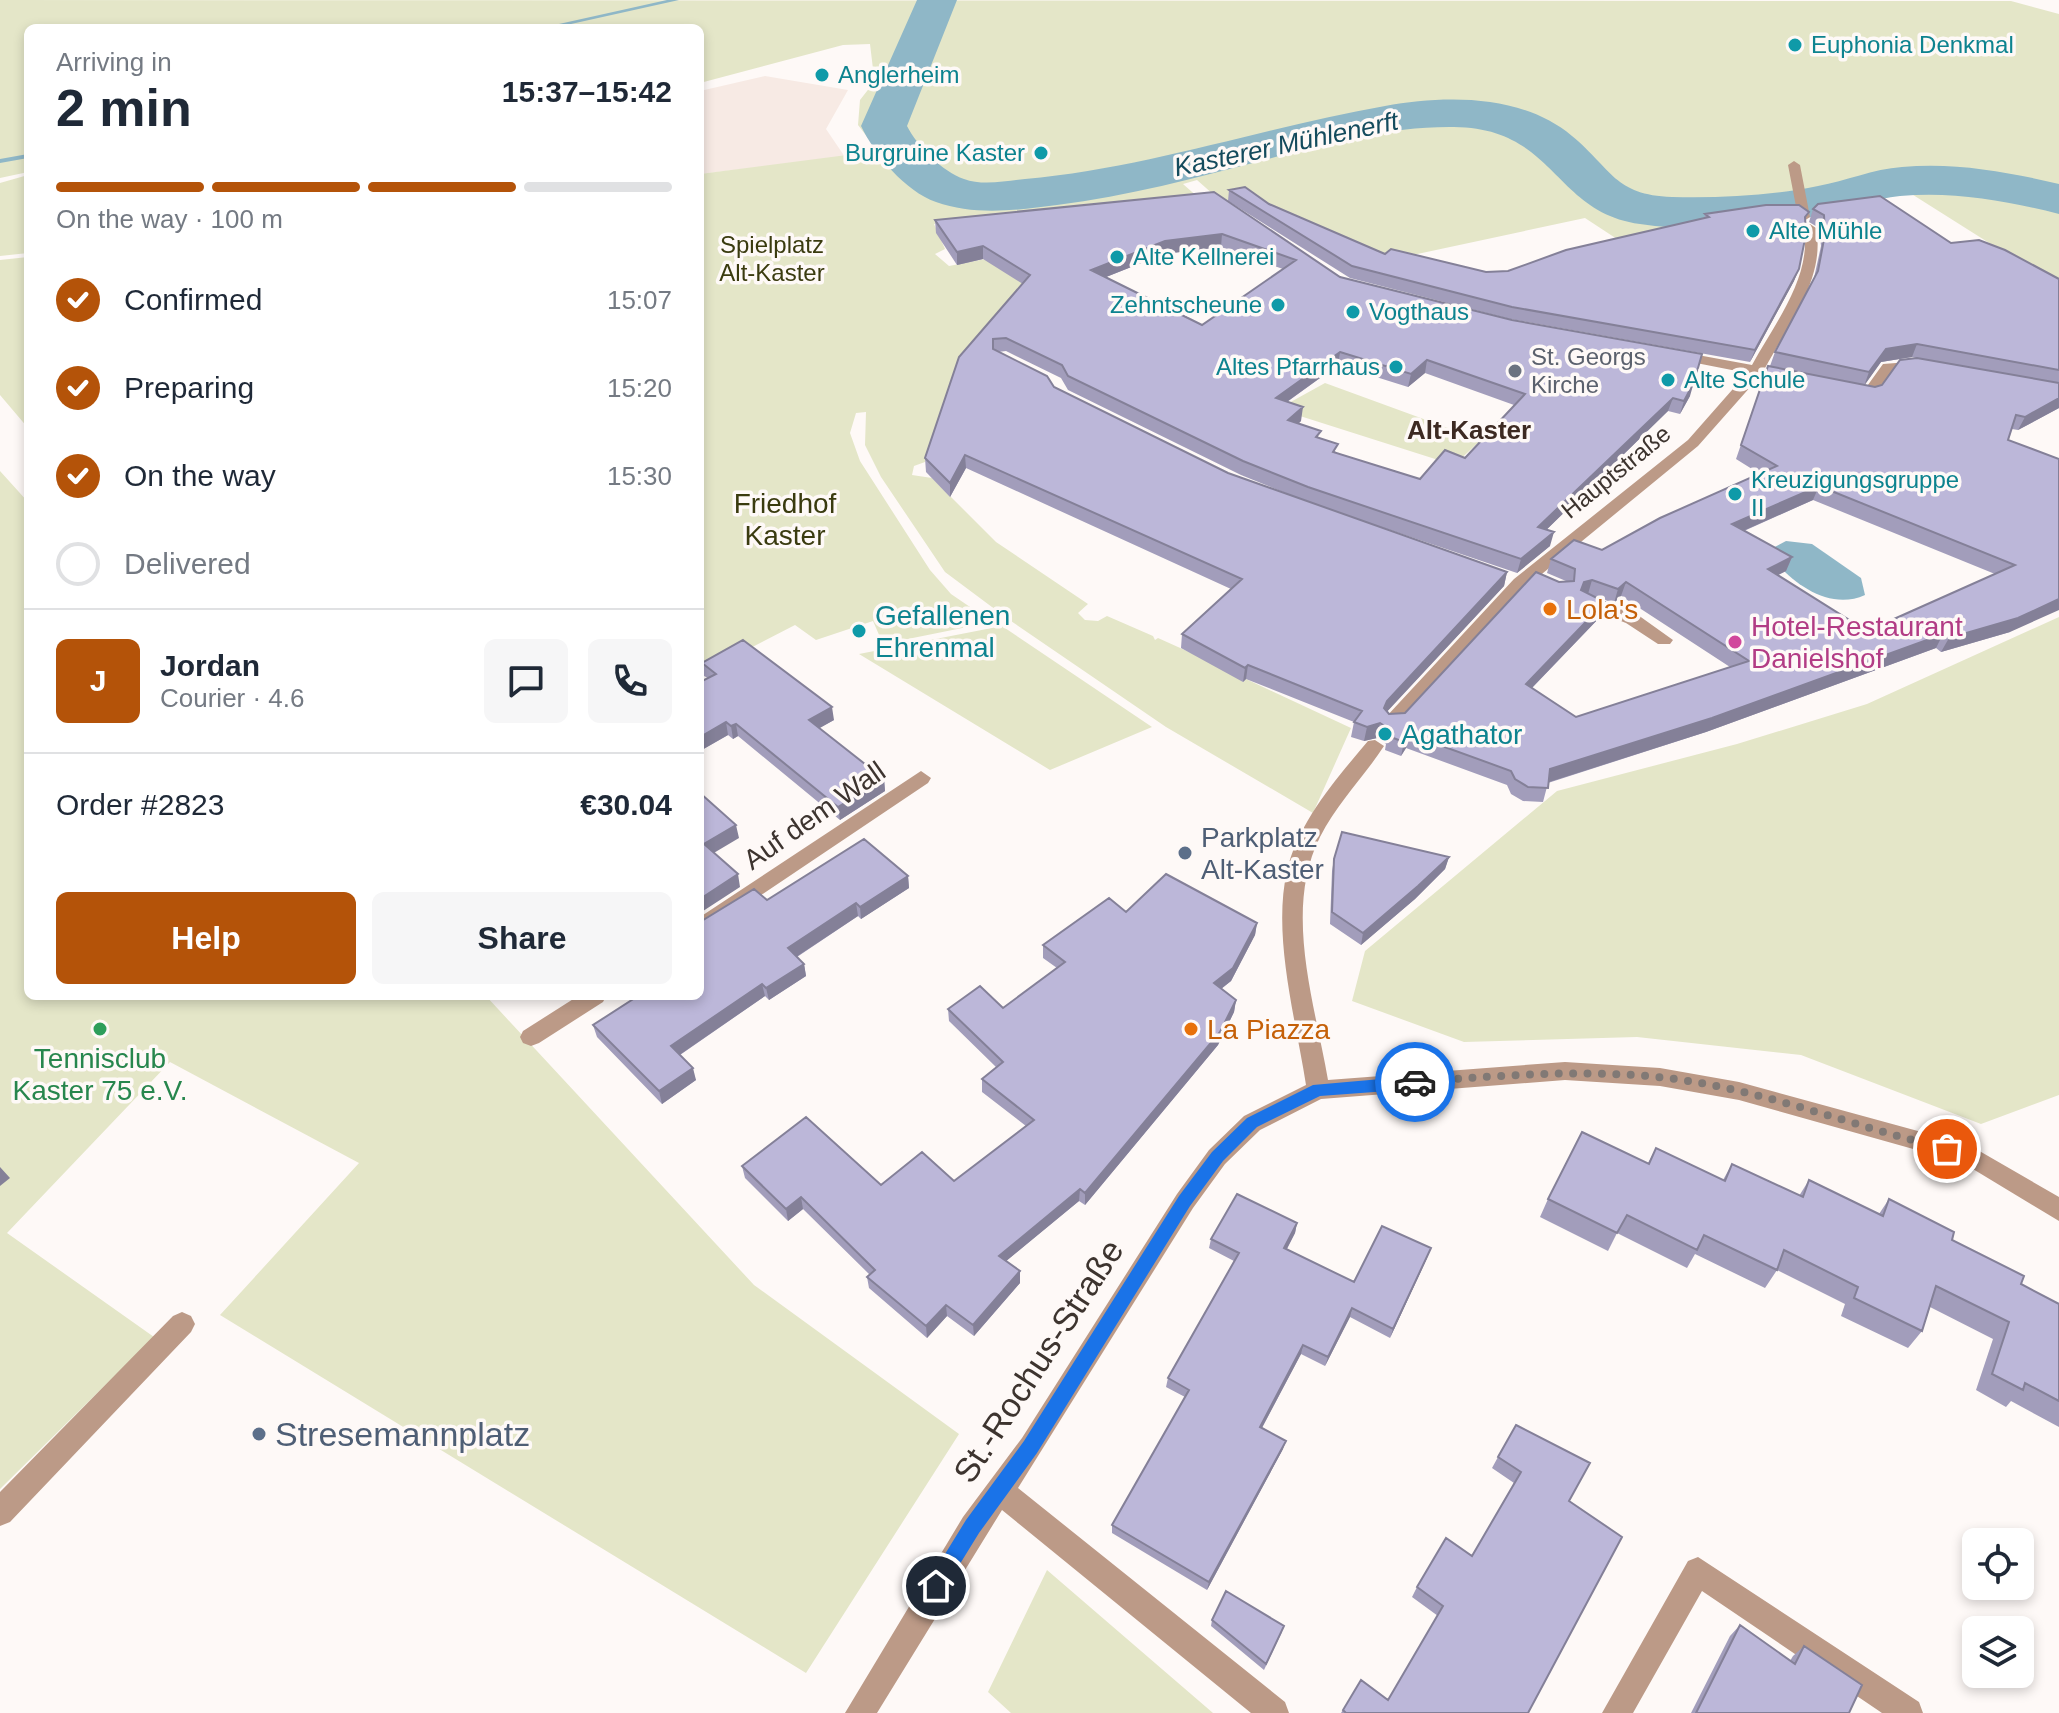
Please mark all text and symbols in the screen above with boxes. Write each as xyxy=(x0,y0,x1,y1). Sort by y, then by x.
place label: Euphonia Denkmal xyxy=(1811,31,2014,58)
marker: Euphonia Denkmal xyxy=(1786,36,1804,54)
text: Arriving in xyxy=(56,47,172,77)
place label: Anglerheim xyxy=(838,61,959,88)
marker: Anglerheim xyxy=(813,66,831,84)
text: 15:37–15:42 xyxy=(502,75,672,108)
text: 2 min xyxy=(56,79,192,137)
water label: Kasterer Mühlenerft xyxy=(1171,105,1403,182)
place label: Burgruine Kaster xyxy=(845,139,1025,166)
marker: Burgruine Kaster xyxy=(1032,144,1050,162)
text: On the way · 100 m xyxy=(56,204,283,234)
place label: Alte Mühle xyxy=(1769,217,1882,244)
marker: Alte Mühle xyxy=(1744,222,1762,240)
park label: Spielplatz Alt-Kaster xyxy=(719,231,825,286)
place label: Alte Kellnerei xyxy=(1133,243,1274,270)
marker: Alte Kellnerei xyxy=(1108,248,1126,266)
icon: check xyxy=(56,278,100,322)
text: Confirmed xyxy=(124,283,262,316)
text: 15:07 xyxy=(607,285,672,315)
place label: Zehntscheune xyxy=(1110,291,1262,318)
marker: Zehntscheune xyxy=(1269,296,1287,314)
place label: Vogthaus xyxy=(1369,298,1469,325)
marker: Vogthaus xyxy=(1344,303,1362,321)
place label: St. Georgs Kirche xyxy=(1531,343,1646,398)
place label: Altes Pfarrhaus xyxy=(1216,353,1380,380)
marker: Altes Pfarrhaus xyxy=(1387,358,1405,376)
marker: St. Georgs Kirche xyxy=(1506,362,1524,380)
icon: check xyxy=(56,366,100,410)
place label: Alte Schule xyxy=(1684,366,1805,393)
text: Preparing xyxy=(124,371,254,404)
marker: Alte Schule xyxy=(1659,371,1677,389)
text: 15:20 xyxy=(607,373,672,403)
district label: Alt-Kaster xyxy=(1407,415,1531,445)
street label: Hauptstraße xyxy=(1556,420,1675,524)
icon: check xyxy=(56,454,100,498)
text: On the way xyxy=(124,459,276,492)
text: 15:30 xyxy=(607,461,672,491)
place label: Kreuzigungsgruppe II xyxy=(1751,466,1959,521)
marker: Kreuzigungsgruppe II xyxy=(1726,485,1744,503)
park label: Friedhof Kaster xyxy=(734,488,837,551)
text: Delivered xyxy=(124,547,251,580)
place label: Lola's xyxy=(1566,594,1638,625)
place label: Gefallenen Ehrenmal xyxy=(875,600,1010,663)
marker: Lola's xyxy=(1541,600,1559,618)
place label: Hotel-Restaurant Danielshof xyxy=(1751,611,1963,674)
marker: Gefallenen Ehrenmal xyxy=(850,622,868,640)
marker: Hotel-Restaurant Danielshof xyxy=(1726,633,1744,651)
button: chat xyxy=(484,639,568,723)
button: phone xyxy=(588,639,672,723)
text: Jordan xyxy=(160,649,260,682)
text: J xyxy=(90,664,106,697)
text: Courier · 4.6 xyxy=(160,683,305,713)
place label: Agathator xyxy=(1401,719,1522,750)
marker: Agathator xyxy=(1376,725,1394,743)
street label: Auf dem Wall xyxy=(738,755,891,876)
text: Order #2823 xyxy=(56,788,224,821)
text: €30.04 xyxy=(580,788,672,821)
place label: Parkplatz Alt-Kaster xyxy=(1201,822,1324,885)
marker: Parkplatz Alt-Kaster xyxy=(1176,844,1194,862)
button: Help xyxy=(56,892,356,984)
button: Share xyxy=(372,892,672,984)
place label: La Piazza xyxy=(1207,1014,1330,1045)
marker: Tennisclub Kaster 75 e.V. xyxy=(91,1020,109,1038)
marker: La Piazza xyxy=(1182,1020,1200,1038)
courier xyxy=(1375,1042,1455,1122)
place label: Tennisclub Kaster 75 e.V. xyxy=(13,1043,187,1106)
icon: car xyxy=(1393,1060,1437,1104)
pin xyxy=(1913,1115,1981,1183)
icon: bag xyxy=(1925,1127,1969,1171)
street label: St.-Rochus-Straße xyxy=(945,1233,1131,1489)
place label: Stresemannplatz xyxy=(275,1415,530,1453)
marker: Stresemannplatz xyxy=(250,1425,268,1443)
map controls xyxy=(1962,1528,2034,1688)
button: locate xyxy=(1962,1528,2034,1600)
pin xyxy=(902,1552,970,1620)
icon: home xyxy=(914,1564,958,1608)
button: layers xyxy=(1962,1616,2034,1688)

